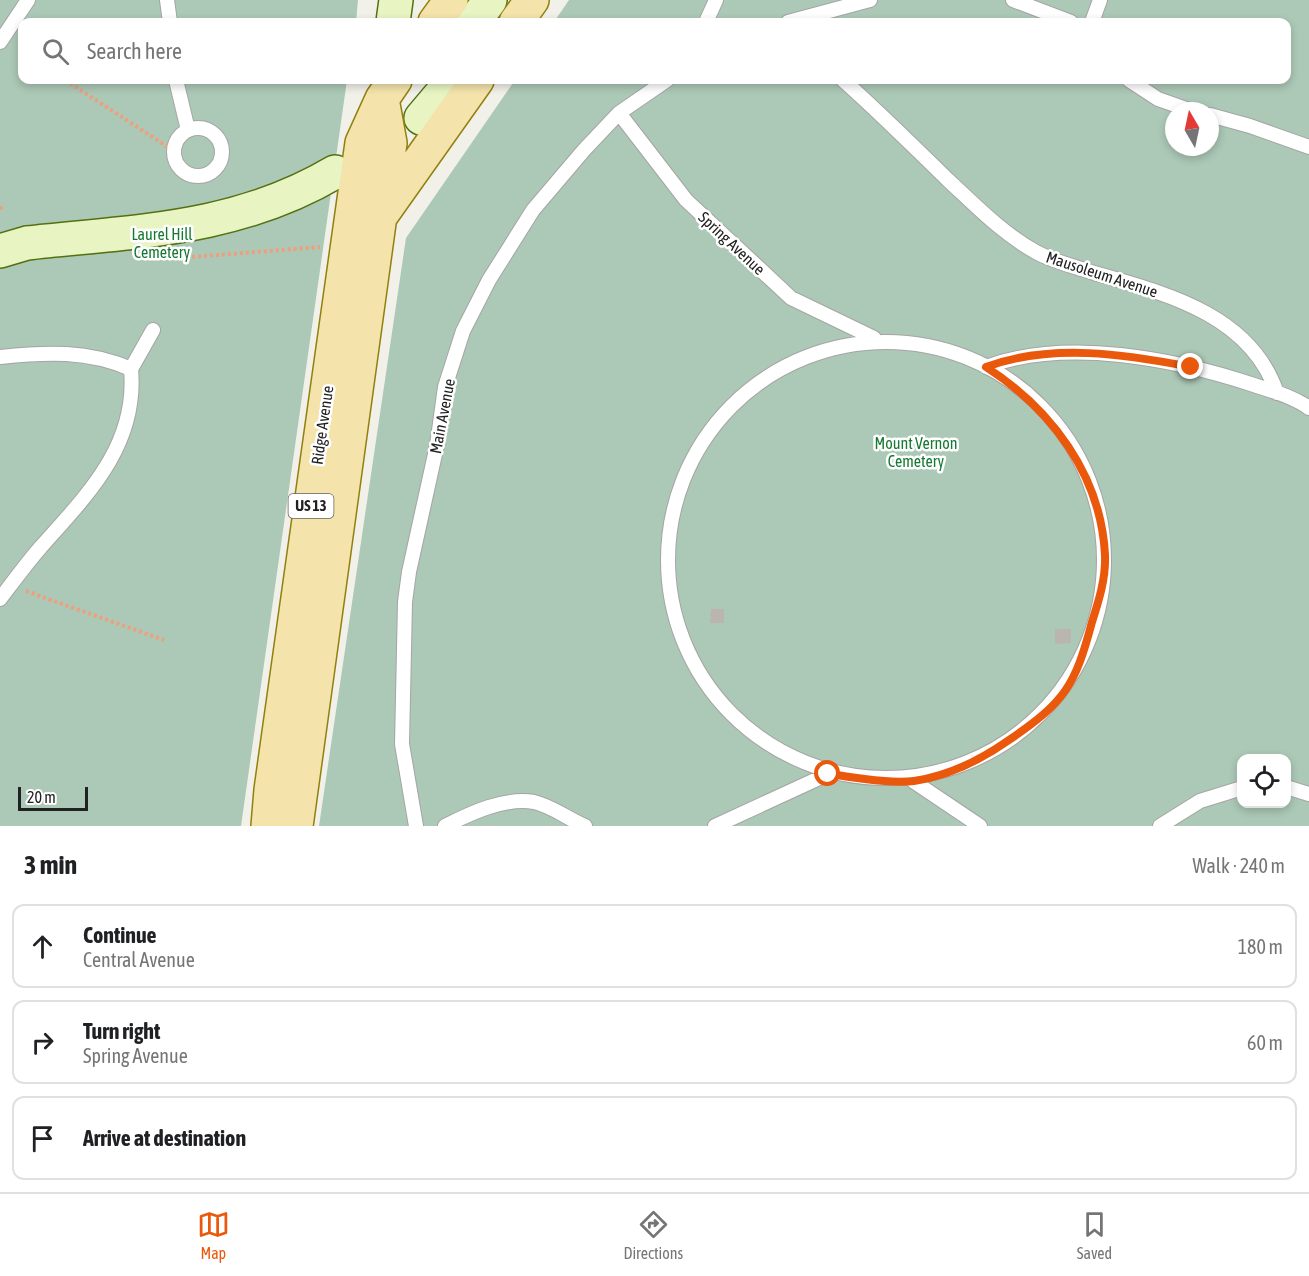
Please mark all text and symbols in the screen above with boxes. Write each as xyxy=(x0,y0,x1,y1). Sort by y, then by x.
search box xyxy=(18,18,1291,84)
icon: search xyxy=(39,35,72,68)
text: Search here xyxy=(87,38,182,64)
north arrow xyxy=(1165,102,1219,156)
street label: Spring Avenue xyxy=(695,208,769,279)
park label: Laurel Hill Cemetery xyxy=(131,225,193,262)
street label: Mausoleum Avenue xyxy=(1044,247,1160,301)
route end xyxy=(1177,353,1203,379)
street label: Main Avenue xyxy=(426,377,458,455)
street label: Ridge Avenue xyxy=(308,384,337,466)
park label: Mount Vernon Cemetery xyxy=(875,434,957,471)
road number: US 13 xyxy=(288,494,334,518)
map controls xyxy=(1237,754,1291,808)
button: locate xyxy=(1237,754,1291,808)
route start xyxy=(814,760,840,786)
scale bar xyxy=(18,784,88,812)
text: 20 m xyxy=(27,788,56,806)
text: 3 min xyxy=(24,850,77,880)
text: Walk · 240 m xyxy=(1193,854,1285,877)
text: Continue xyxy=(83,922,157,948)
icon: ahead xyxy=(26,930,59,963)
text: 180 m xyxy=(1238,935,1283,958)
text: Central Avenue xyxy=(83,948,195,971)
text: Turn right xyxy=(83,1018,160,1044)
icon: right xyxy=(26,1026,59,1059)
text: 60 m xyxy=(1247,1031,1283,1054)
text: Spring Avenue xyxy=(83,1044,188,1067)
icon: arrive xyxy=(26,1122,59,1155)
text: Arrive at destination xyxy=(83,1125,246,1151)
tab: Map xyxy=(197,1208,230,1262)
tab: Directions xyxy=(623,1208,683,1262)
tab: Saved xyxy=(1077,1208,1112,1262)

